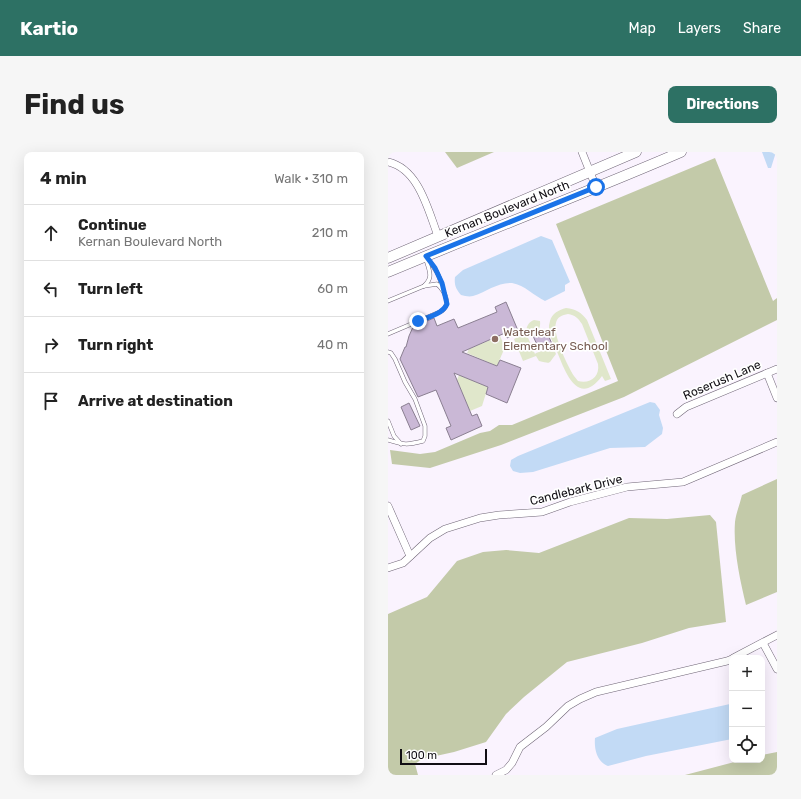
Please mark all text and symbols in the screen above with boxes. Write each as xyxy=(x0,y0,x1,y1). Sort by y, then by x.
text: Kartio xyxy=(20,17,78,40)
text: Map xyxy=(629,20,656,37)
text: Layers xyxy=(678,20,721,37)
text: Share xyxy=(743,20,781,37)
button: Directions xyxy=(668,86,777,123)
text: Find us xyxy=(24,88,124,121)
text: 4 min xyxy=(40,168,87,188)
text: Walk · 310 m xyxy=(274,171,348,186)
street label: Kernan Boulevard North xyxy=(443,178,571,240)
route start xyxy=(587,178,605,196)
text: Continue xyxy=(78,216,147,234)
icon: ahead xyxy=(40,222,62,244)
text: 210 m xyxy=(312,225,348,240)
text: Kernan Boulevard North xyxy=(78,234,222,249)
icon: left xyxy=(40,278,62,300)
text: Turn left xyxy=(78,280,143,298)
text: 60 m xyxy=(317,281,348,296)
route end xyxy=(409,312,427,330)
place label: Waterleaf Elementary School xyxy=(503,325,608,353)
icon: right xyxy=(40,334,62,356)
marker: Waterleaf Elementary School xyxy=(490,334,500,344)
text: Turn right xyxy=(78,336,153,354)
text: 40 m xyxy=(317,337,348,352)
street label: Roserush Lane xyxy=(681,357,763,403)
icon: arrive xyxy=(40,390,62,412)
text: Arrive at destination xyxy=(78,392,233,410)
street label: Candlebark Drive xyxy=(528,472,624,508)
map controls xyxy=(729,655,765,763)
button: + xyxy=(729,655,765,691)
button: − xyxy=(729,691,765,727)
button: locate xyxy=(729,727,765,763)
scale bar xyxy=(400,747,487,766)
text: 100 m xyxy=(406,749,437,762)

